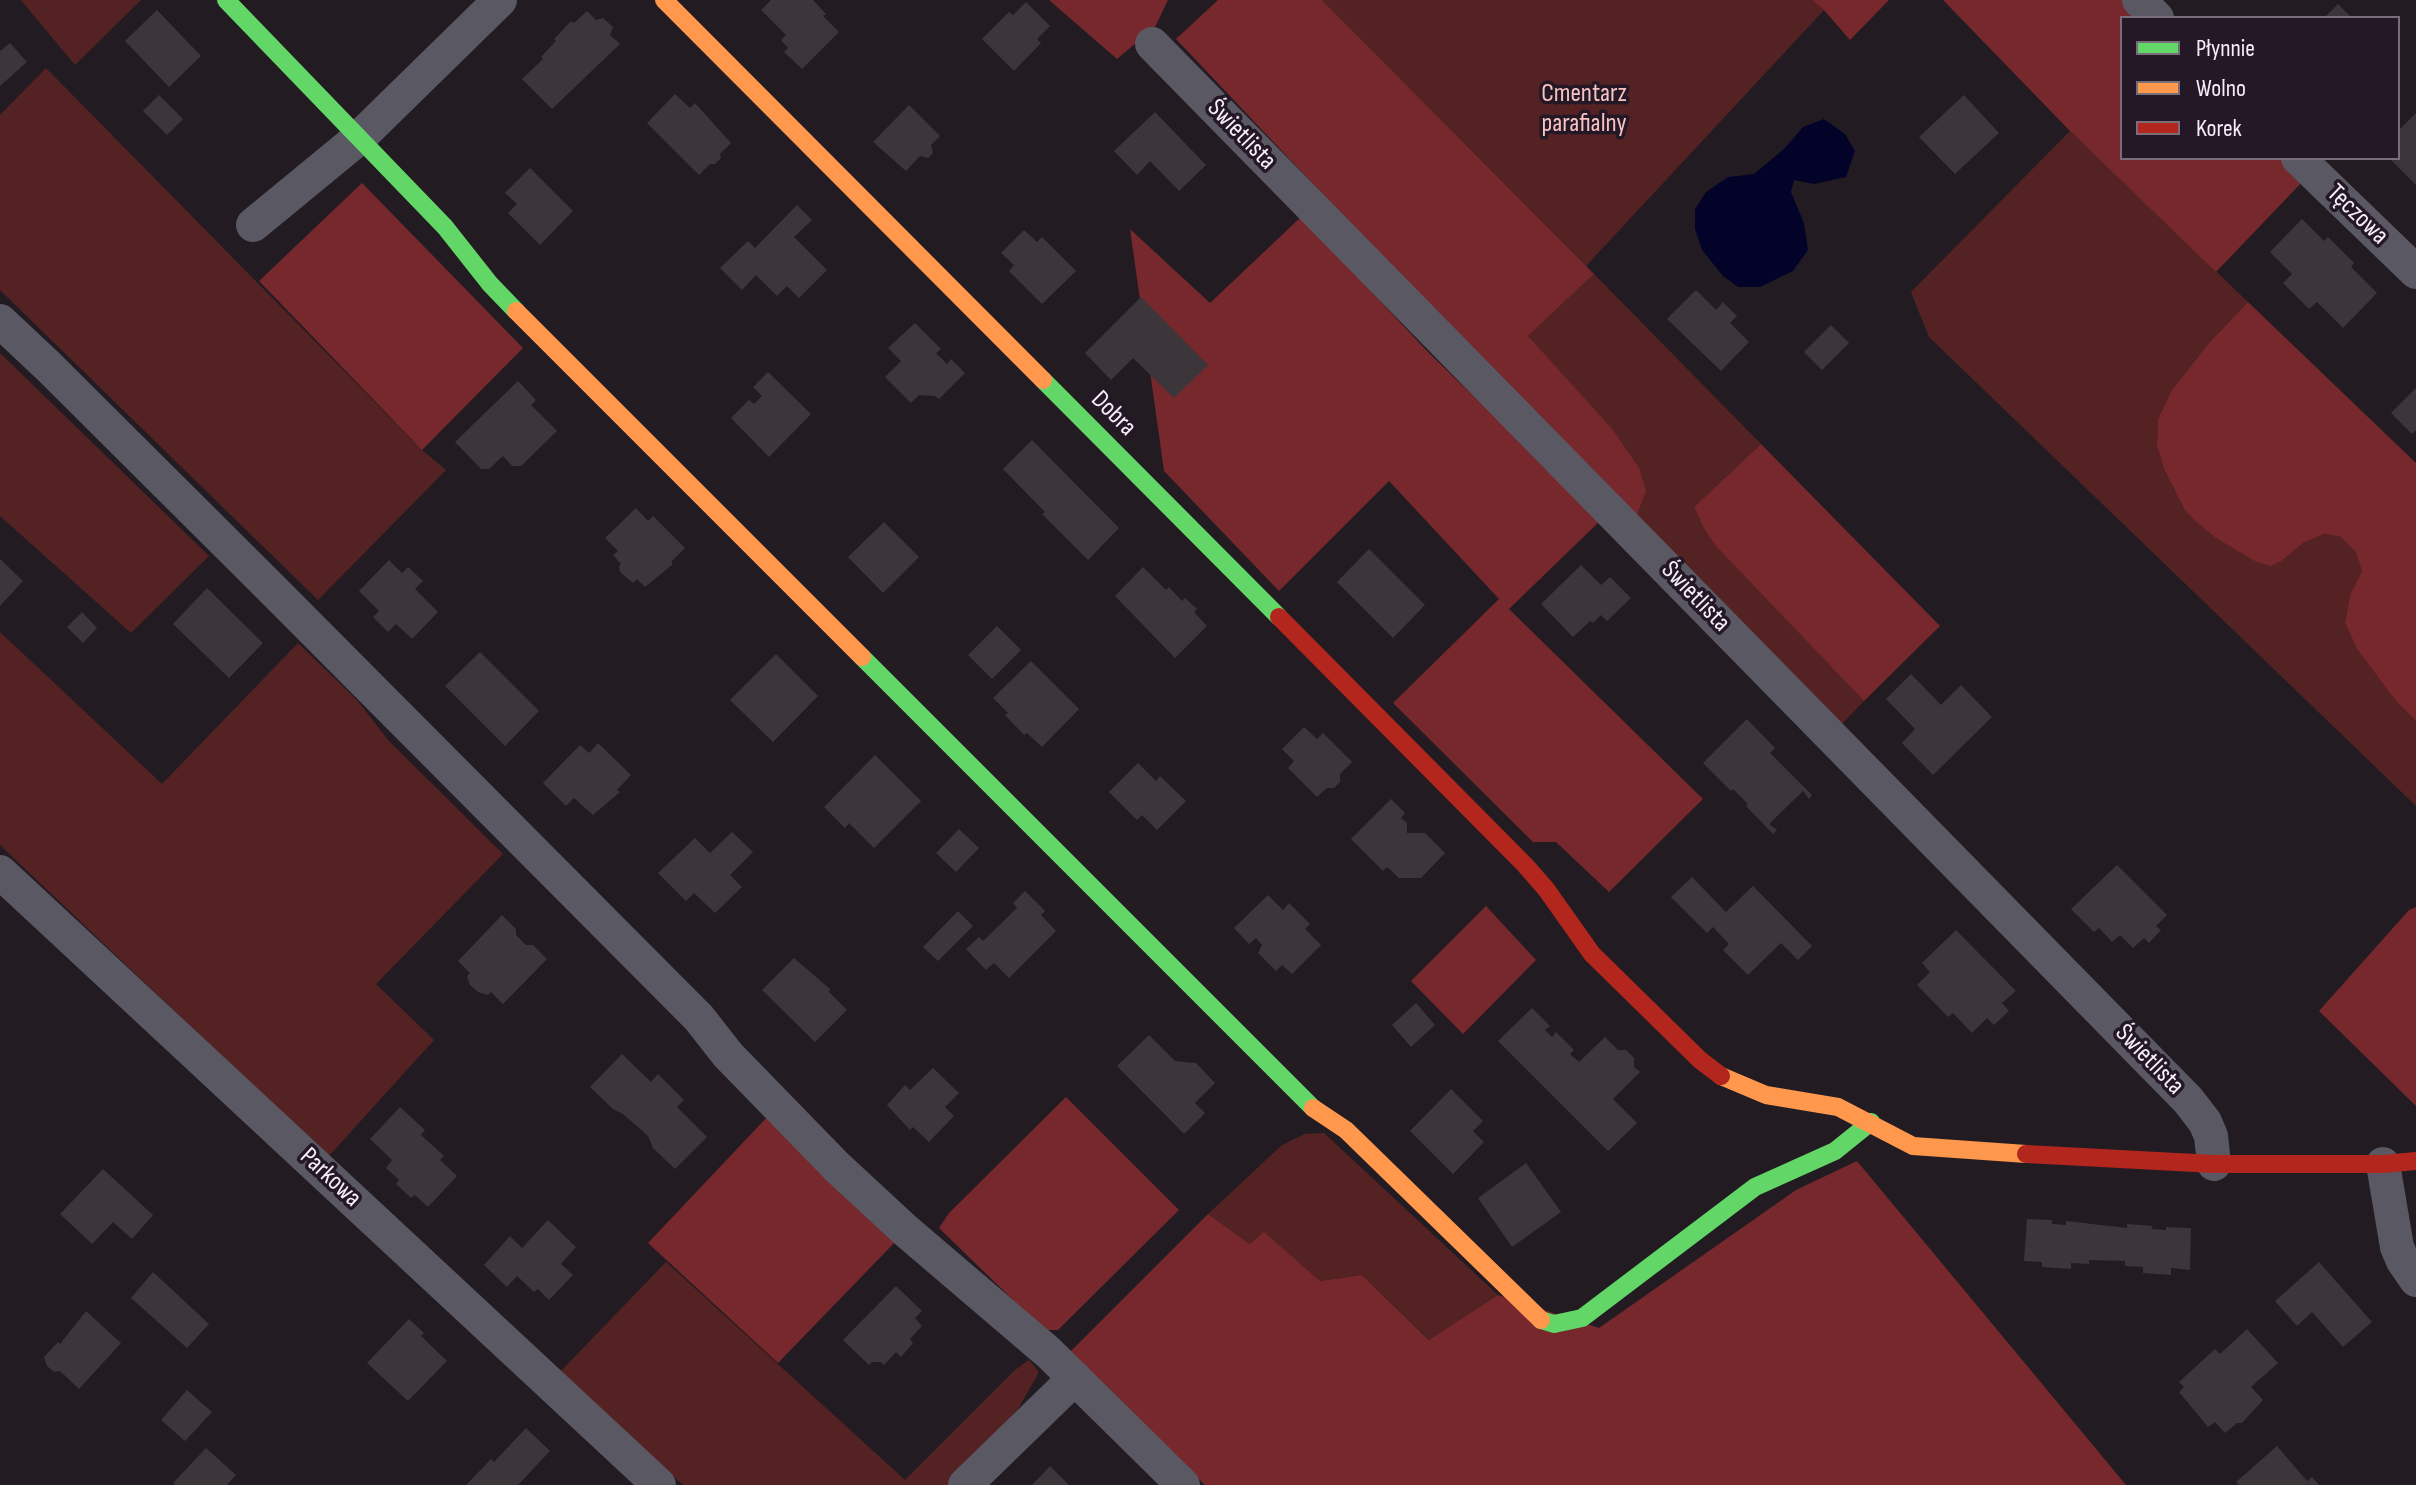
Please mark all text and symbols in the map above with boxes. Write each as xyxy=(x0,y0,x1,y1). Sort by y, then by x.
legend xyxy=(2120,16,2400,160)
text: Płynnie xyxy=(2196,34,2255,63)
text: Wolno xyxy=(2196,74,2246,103)
park label: Cmentarz parafialny xyxy=(1541,78,1627,140)
street label: Świetlista xyxy=(1200,93,1282,177)
text: Korek xyxy=(2196,114,2242,143)
street label: Tęczowa xyxy=(2320,178,2394,252)
street label: Dobra xyxy=(1084,385,1142,443)
street label: Świetlista xyxy=(1654,555,1736,639)
street label: Świetlista xyxy=(2108,1018,2190,1102)
street label: Parkowa xyxy=(293,1142,367,1214)

